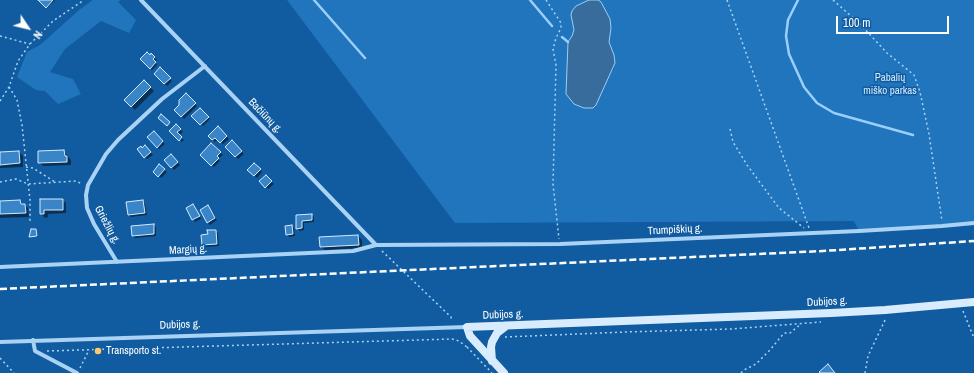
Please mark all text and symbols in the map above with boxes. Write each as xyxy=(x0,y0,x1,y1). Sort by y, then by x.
north arrow xyxy=(8,8,48,48)
scale bar xyxy=(838,8,951,34)
text: 100 m xyxy=(843,15,870,31)
text: N xyxy=(30,28,45,42)
park label: Pabalių miško parkas xyxy=(863,71,917,97)
street label: Bačiūnų g. xyxy=(245,96,285,136)
street label: Griežlių g. xyxy=(91,204,123,246)
street label: Trumpiškių g. xyxy=(647,222,703,238)
street label: Margių g. xyxy=(169,242,207,258)
street label: Dubijos g. xyxy=(806,294,848,310)
street label: Dubijos g. xyxy=(482,308,524,322)
street label: Dubijos g. xyxy=(159,318,201,332)
place label: Transporto st. xyxy=(106,344,161,358)
marker: Transporto st. xyxy=(93,346,103,356)

